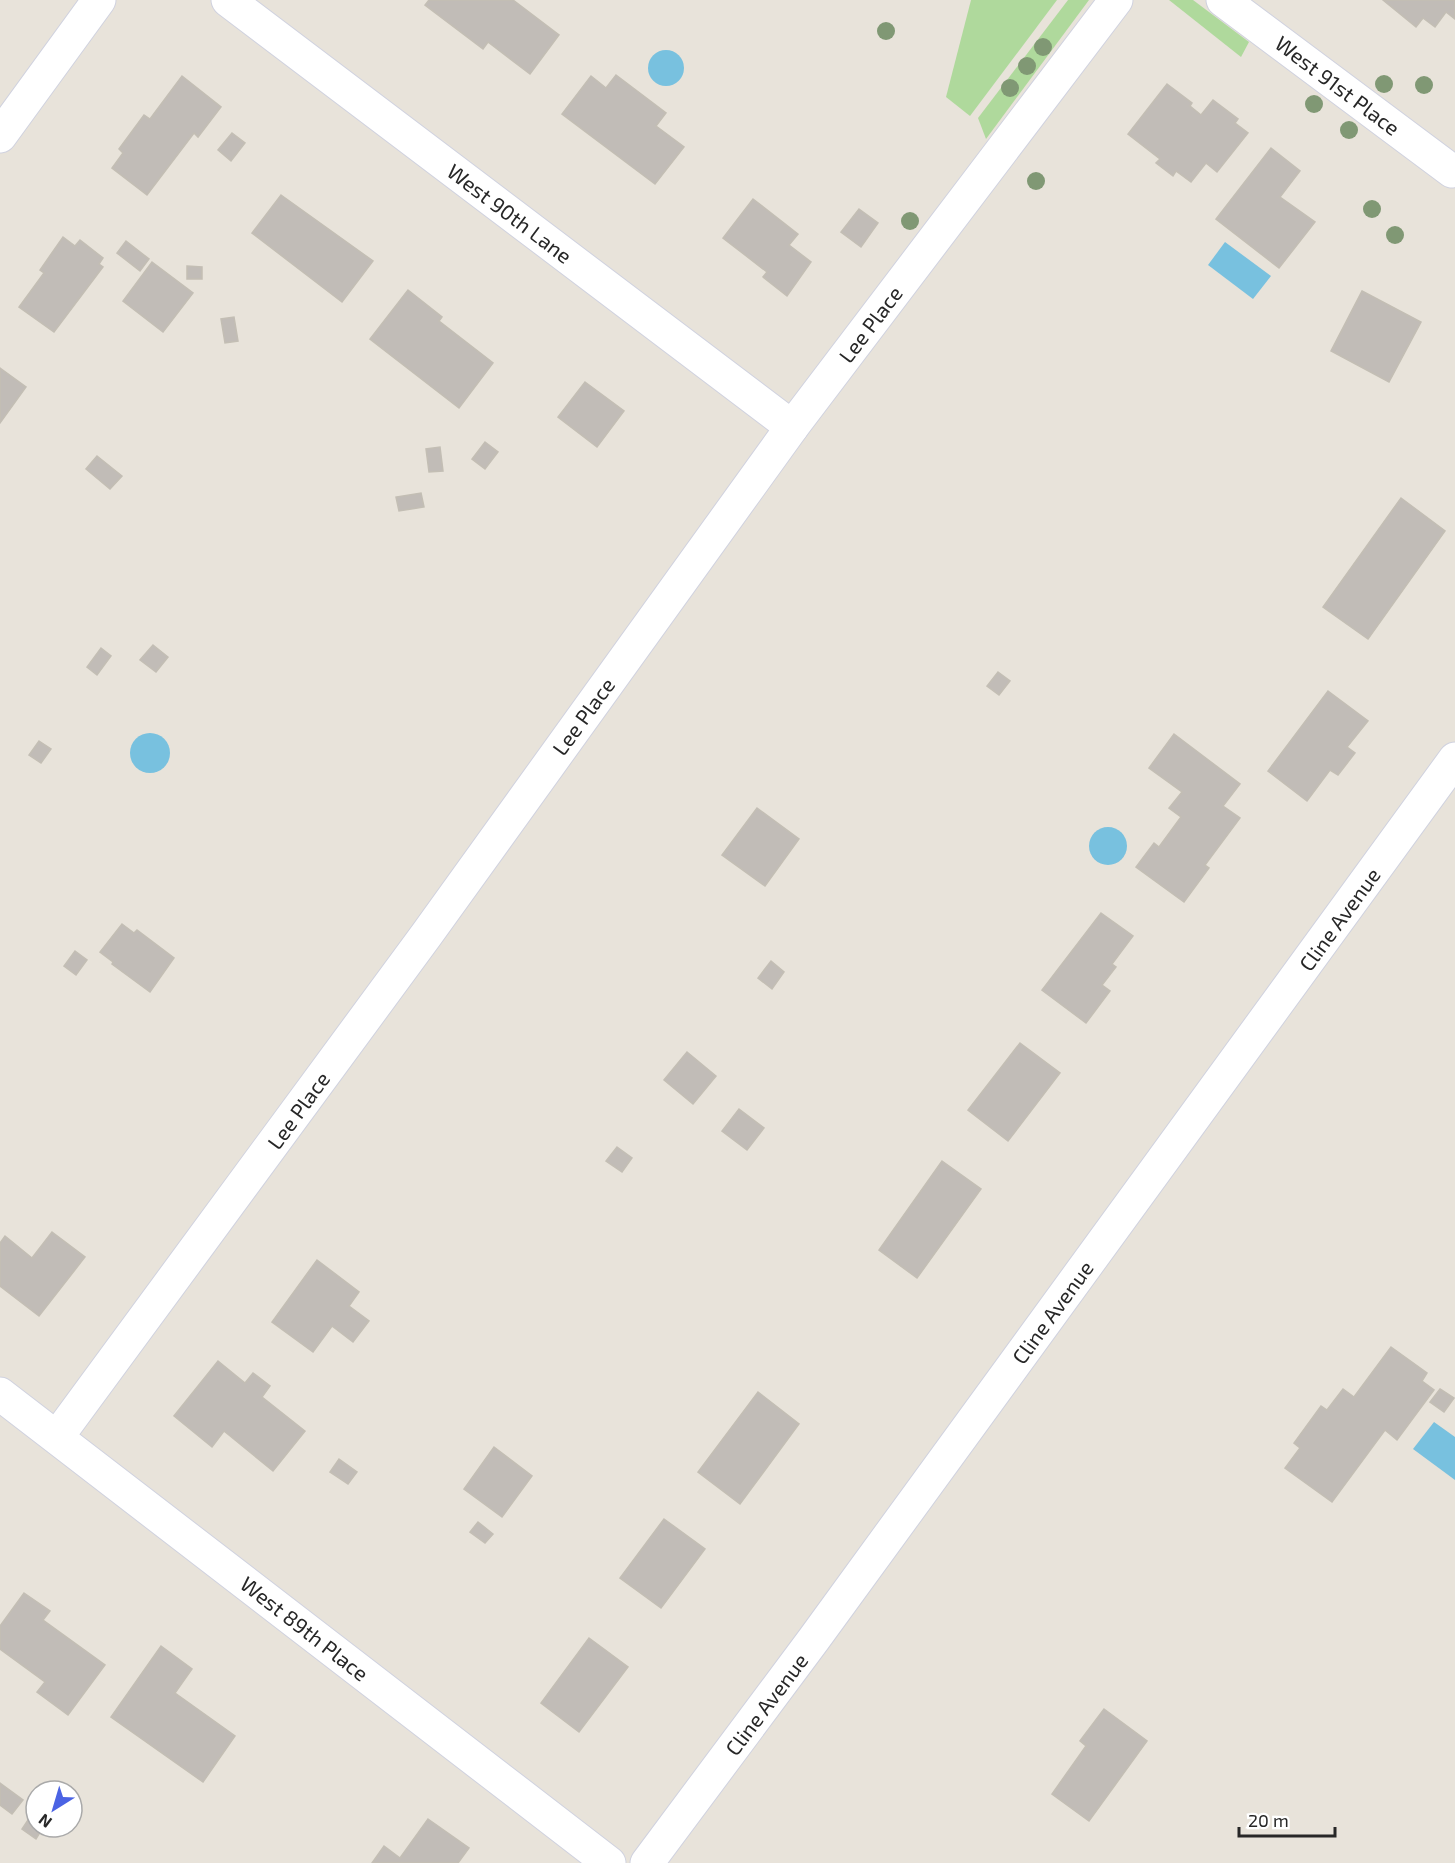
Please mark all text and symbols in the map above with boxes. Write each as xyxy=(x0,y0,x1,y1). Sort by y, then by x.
street label: West 91st Place xyxy=(1271,30,1405,140)
street label: West 90th Lane xyxy=(443,158,577,268)
street label: Lee Place xyxy=(833,281,907,367)
street label: Lee Place xyxy=(547,672,619,760)
street label: Cline Avenue xyxy=(1293,863,1385,975)
street label: Lee Place xyxy=(262,1066,334,1154)
street label: Cline Avenue xyxy=(1006,1256,1098,1368)
street label: West 89th Place xyxy=(236,1570,374,1686)
street label: Cline Avenue xyxy=(719,1648,813,1760)
north arrow xyxy=(24,1779,84,1839)
scale bar xyxy=(1239,1800,1335,1838)
text: 20 m xyxy=(1248,1809,1289,1831)
text: N xyxy=(34,1810,55,1832)

